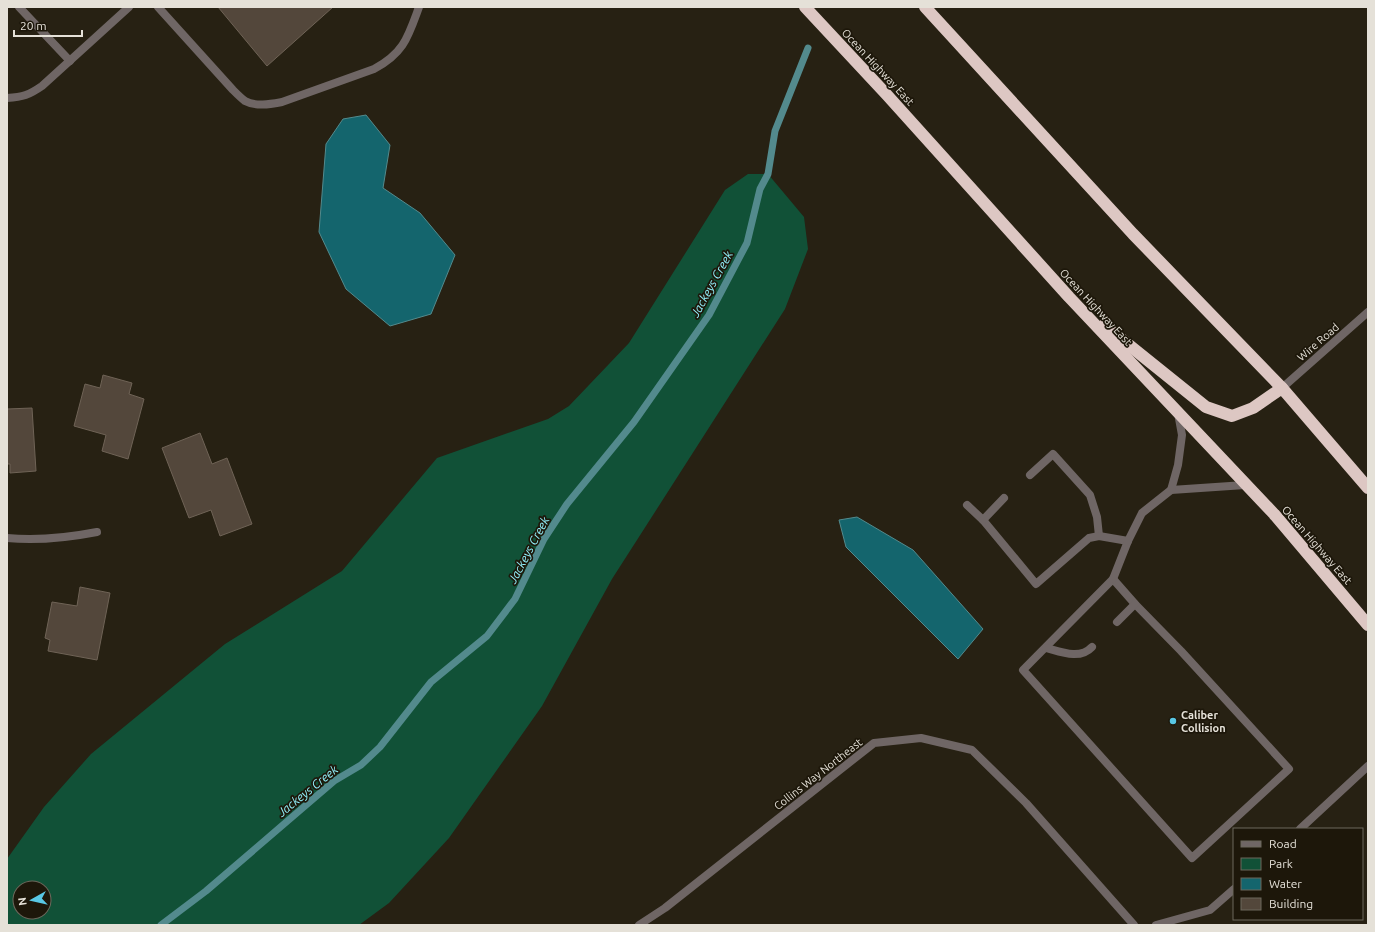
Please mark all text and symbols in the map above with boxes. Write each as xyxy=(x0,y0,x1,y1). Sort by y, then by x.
scale bar xyxy=(14,12,82,38)
text: 20 m xyxy=(20,19,47,32)
street label: Ocean Highway East xyxy=(840,26,917,108)
water label: Jackeys Creek xyxy=(688,248,735,320)
street label: Ocean Highway East xyxy=(1058,266,1135,348)
street label: Wire Road xyxy=(1295,321,1341,363)
street label: Ocean Highway East xyxy=(1280,503,1355,587)
water label: Jackeys Creek xyxy=(505,514,552,586)
place label: Caliber Collision xyxy=(1181,709,1226,734)
marker: Caliber Collision xyxy=(1168,716,1178,726)
street label: Collins Way Northeast xyxy=(772,735,865,812)
water label: Jackeys Creek xyxy=(274,762,341,819)
legend xyxy=(1233,828,1363,920)
text: Road xyxy=(1269,837,1297,850)
text: Park xyxy=(1269,857,1293,870)
text: Water xyxy=(1269,877,1302,890)
north arrow xyxy=(12,880,52,920)
text: N xyxy=(16,896,29,906)
text: Building xyxy=(1269,897,1313,910)

